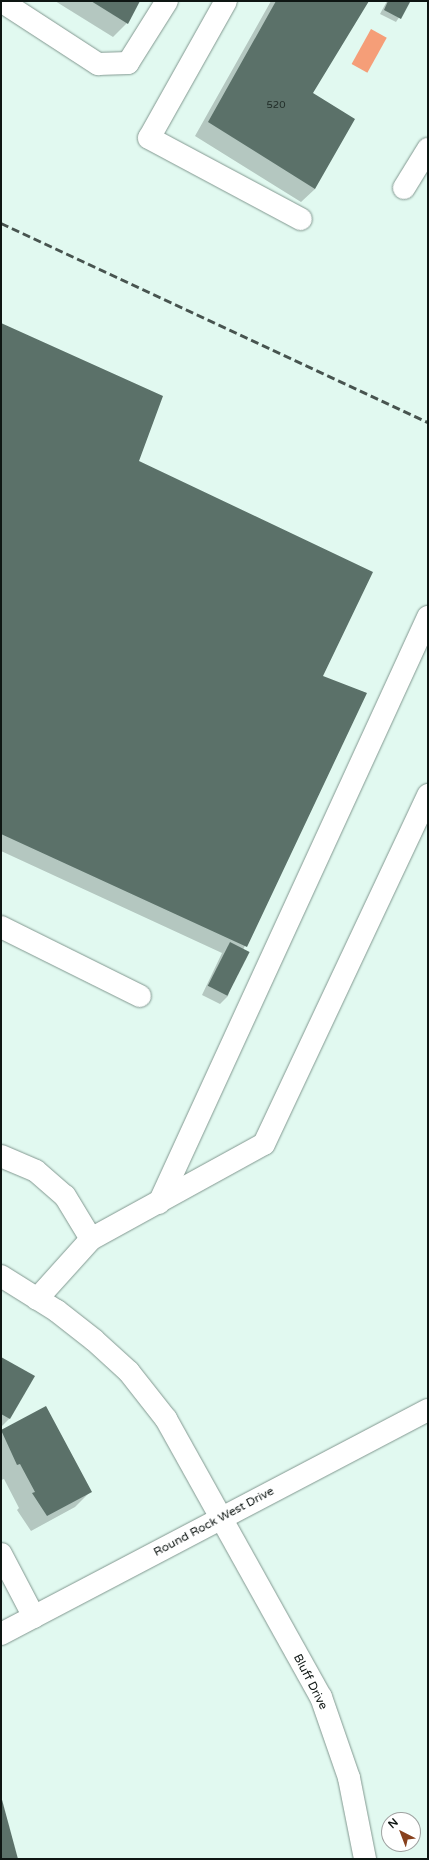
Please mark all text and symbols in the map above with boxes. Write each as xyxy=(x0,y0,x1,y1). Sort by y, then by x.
house number: 520 xyxy=(267,100,285,112)
street label: Round Rock West Drive xyxy=(151,1484,277,1560)
street label: Bluff Drive xyxy=(290,1652,330,1712)
north arrow xyxy=(381,1812,421,1852)
text: N xyxy=(386,1816,401,1831)

